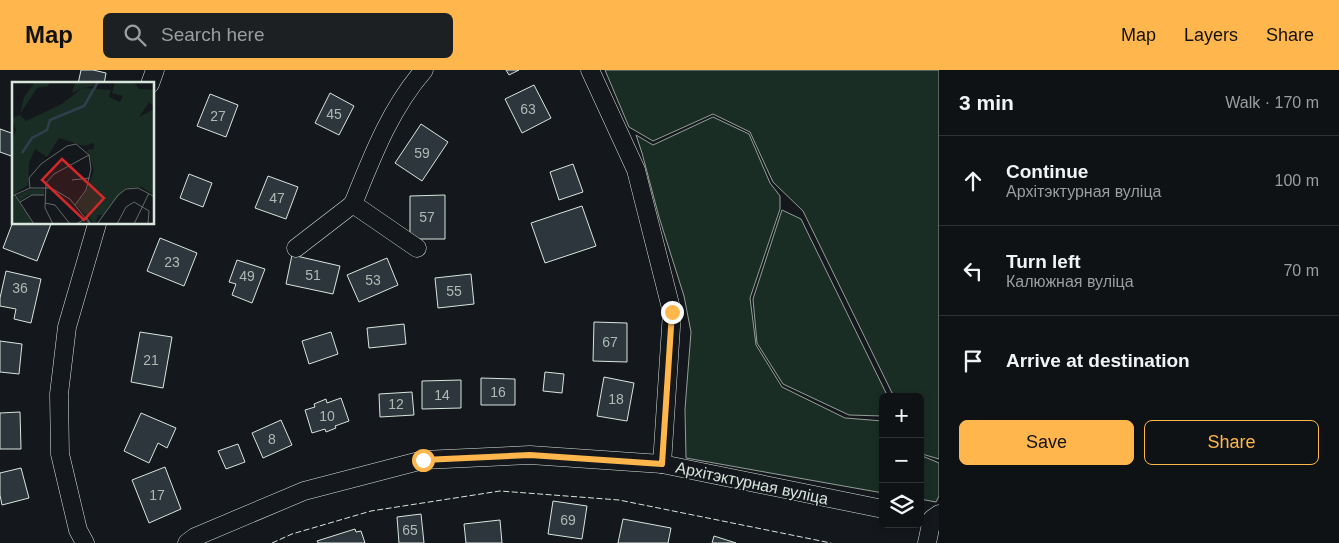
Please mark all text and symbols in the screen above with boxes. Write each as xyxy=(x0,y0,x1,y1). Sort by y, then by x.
search box xyxy=(103,13,453,58)
text: Map xyxy=(25,21,73,48)
icon: search xyxy=(121,21,149,49)
text: Search here xyxy=(161,24,265,45)
text: Map xyxy=(1121,25,1156,45)
text: Layers xyxy=(1184,25,1238,45)
text: Share xyxy=(1266,25,1314,45)
inset map xyxy=(12,82,155,225)
text: 3 min xyxy=(959,91,1014,114)
text: Walk · 170 m xyxy=(1225,94,1319,111)
house number: 63 xyxy=(520,101,536,117)
house number: 45 xyxy=(326,106,342,122)
house number: 27 xyxy=(210,108,226,124)
house number: 59 xyxy=(414,145,430,161)
text: Continue xyxy=(1006,161,1088,182)
icon: ahead xyxy=(959,167,987,195)
text: 100 m xyxy=(1275,172,1319,189)
text: Архітэктурная вуліца xyxy=(1006,183,1161,200)
house number: 47 xyxy=(269,190,285,206)
house number: 57 xyxy=(419,209,435,225)
text: Turn left xyxy=(1006,251,1081,272)
house number: 23 xyxy=(164,254,180,270)
icon: left xyxy=(959,257,987,285)
text: 70 m xyxy=(1283,262,1319,279)
house number: 51 xyxy=(305,267,321,283)
house number: 49 xyxy=(239,268,255,284)
house number: 53 xyxy=(365,272,381,288)
text: Калюжная вуліца xyxy=(1006,273,1134,290)
house number: 36 xyxy=(12,280,28,296)
house number: 55 xyxy=(446,283,462,299)
route end xyxy=(661,301,684,324)
house number: 67 xyxy=(602,334,618,350)
icon: arrive xyxy=(959,347,987,375)
text: Arrive at destination xyxy=(1006,350,1190,371)
house number: 21 xyxy=(143,352,159,368)
house number: 16 xyxy=(490,384,506,400)
house number: 14 xyxy=(434,387,450,403)
house number: 18 xyxy=(608,391,624,407)
map controls xyxy=(879,393,924,528)
button: + xyxy=(879,393,924,438)
house number: 12 xyxy=(388,396,404,412)
house number: 10 xyxy=(319,408,335,424)
button: Save xyxy=(959,420,1134,465)
button: Share xyxy=(1144,420,1319,465)
house number: 8 xyxy=(268,431,276,447)
button: − xyxy=(879,438,924,483)
route start xyxy=(412,449,435,472)
street label: Архітэктурная вуліца xyxy=(674,459,830,507)
button: layers xyxy=(879,483,924,528)
house number: 17 xyxy=(149,487,165,503)
house number: 69 xyxy=(560,512,576,528)
house number: 65 xyxy=(402,522,418,538)

